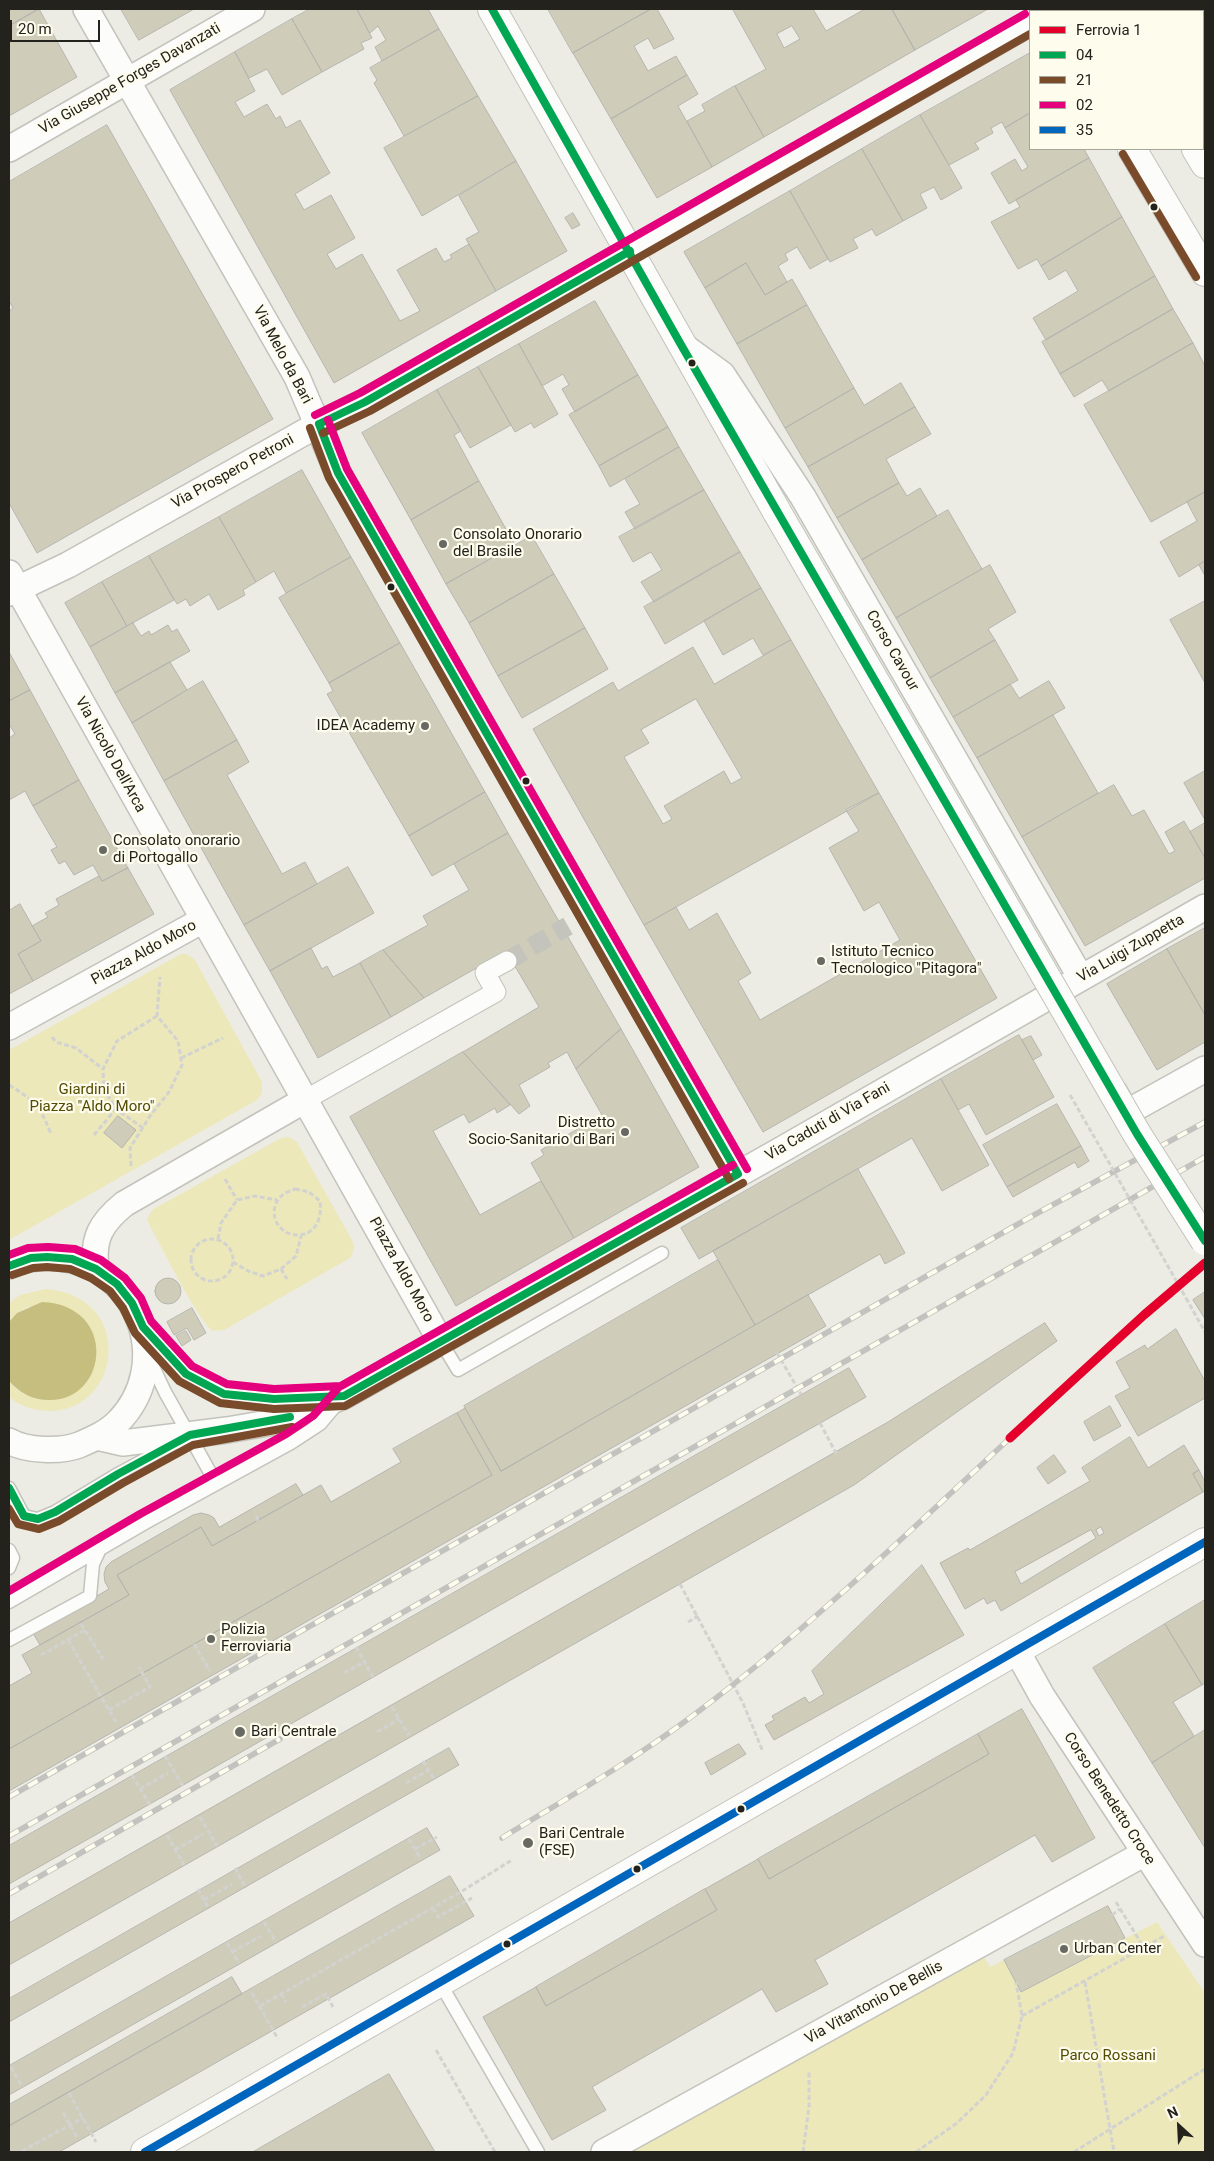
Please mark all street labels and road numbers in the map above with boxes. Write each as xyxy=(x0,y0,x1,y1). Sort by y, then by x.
street label: Via Giuseppe Forges Davanzati xyxy=(36,20,224,138)
street label: Via Melo da Bari xyxy=(249,303,315,407)
street label: Via Prospero Petroni xyxy=(169,431,297,513)
street label: Corso Cavour xyxy=(862,607,922,695)
street label: Via Nicolò Dell'Arca xyxy=(71,694,149,816)
street label: Via Luigi Zuppetta xyxy=(1074,911,1188,987)
street label: Piazza Aldo Moro xyxy=(88,917,200,989)
street label: Via Caduti di Via Fani xyxy=(762,1079,894,1165)
street label: Piazza Aldo Moro xyxy=(365,1214,437,1326)
street label: Corso Benedetto Croce xyxy=(1059,1729,1159,1869)
street label: Via Vitantonio De Bellis xyxy=(802,1958,946,2048)

